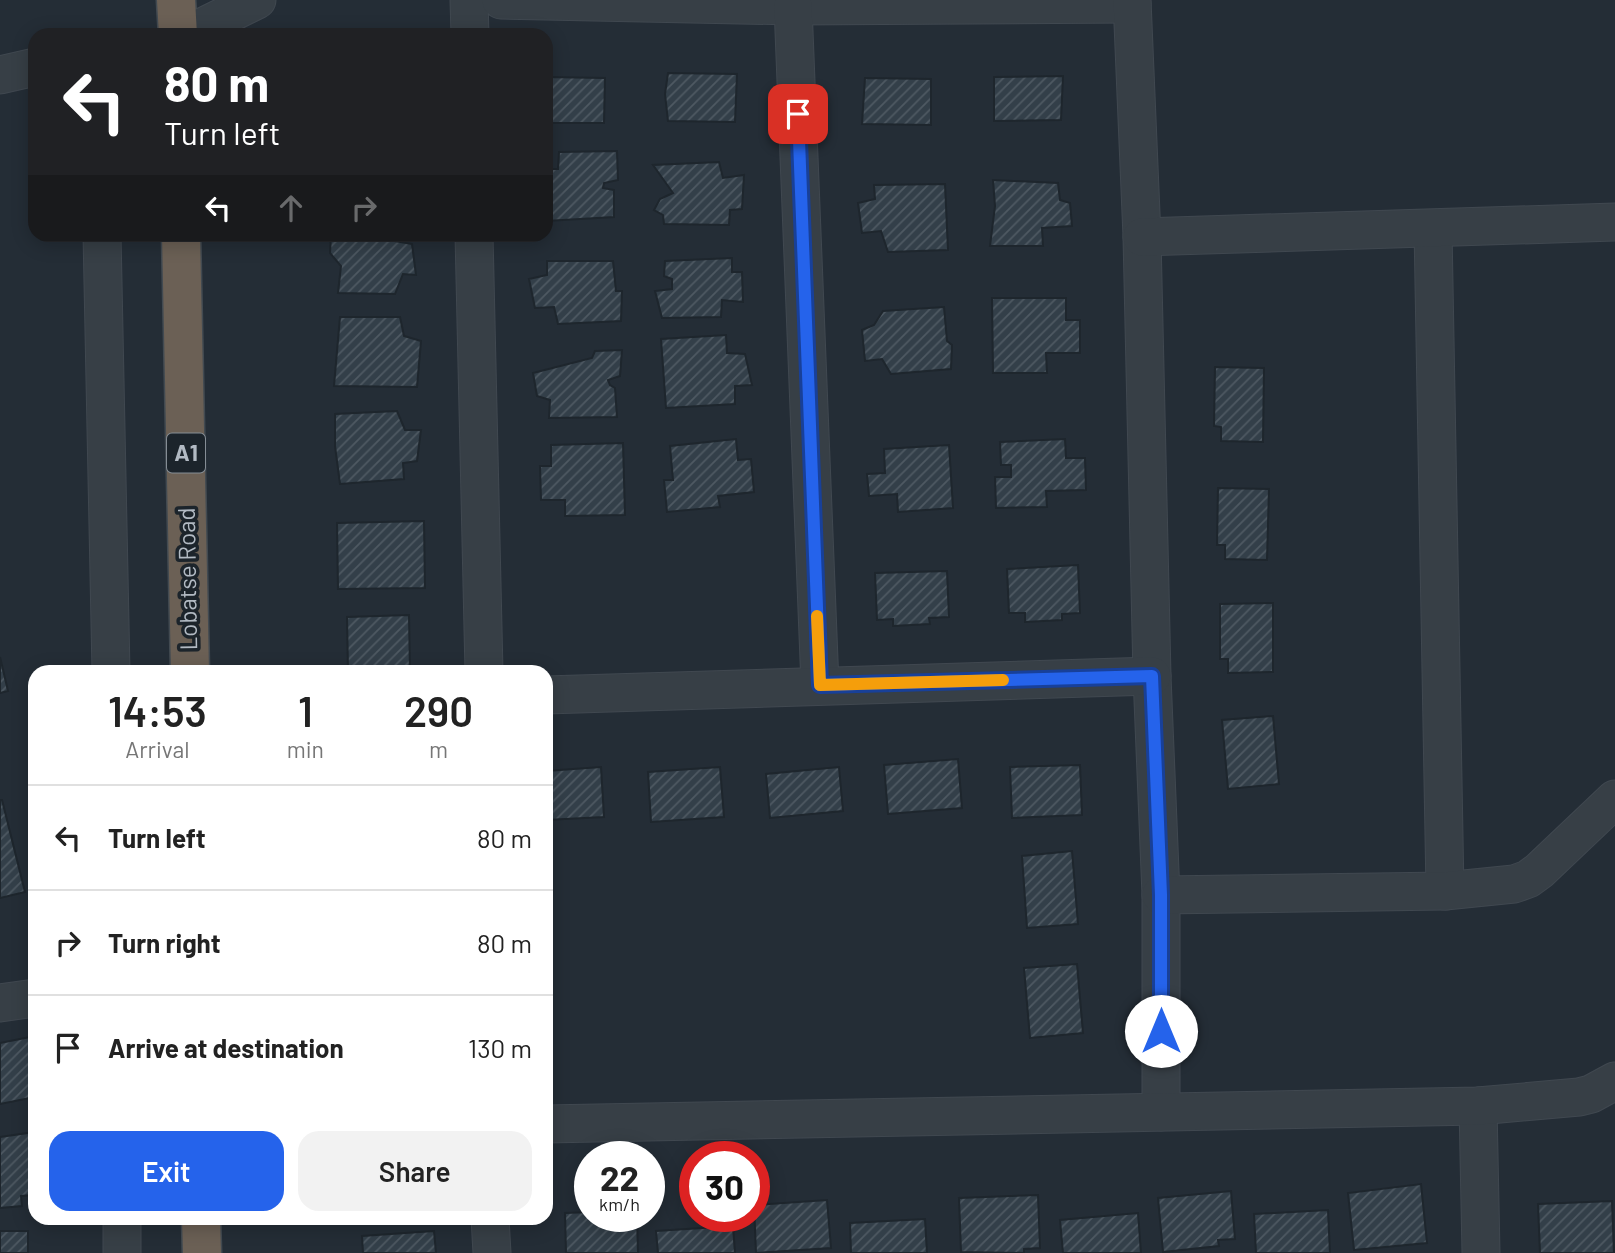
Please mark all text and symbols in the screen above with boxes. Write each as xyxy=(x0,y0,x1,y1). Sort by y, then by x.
text: 80 m xyxy=(164,53,269,112)
icon: left xyxy=(49,56,140,147)
pin xyxy=(768,84,828,144)
icon: arrive xyxy=(779,95,817,133)
text: Turn left xyxy=(164,113,281,151)
icon: left xyxy=(199,189,237,227)
icon: ahead xyxy=(272,189,310,227)
icon: right xyxy=(345,189,383,227)
road number: A1 xyxy=(167,433,205,472)
street label: Lobatse Road xyxy=(171,507,202,651)
text: 14:53 xyxy=(108,685,207,735)
text: 1 xyxy=(298,685,313,735)
text: 290 xyxy=(404,685,473,735)
text: Arrival xyxy=(125,735,190,763)
text: min xyxy=(287,735,324,763)
text: m xyxy=(429,735,448,763)
icon: left xyxy=(49,819,87,857)
text: Turn left xyxy=(108,822,206,853)
text: 80 m xyxy=(477,822,532,853)
icon: right xyxy=(49,924,87,962)
text: Turn right xyxy=(108,927,221,958)
text: 80 m xyxy=(477,927,532,958)
position arrow xyxy=(1124,994,1198,1068)
icon: arrive xyxy=(49,1029,87,1067)
text: Arrive at destination xyxy=(108,1032,344,1063)
text: 130 m xyxy=(468,1032,532,1063)
button: Exit xyxy=(49,1131,284,1211)
button: Share xyxy=(298,1131,532,1211)
speed limit sign: 30 xyxy=(679,1141,770,1232)
text: 22 xyxy=(600,1156,639,1198)
text: km/h xyxy=(599,1193,640,1215)

